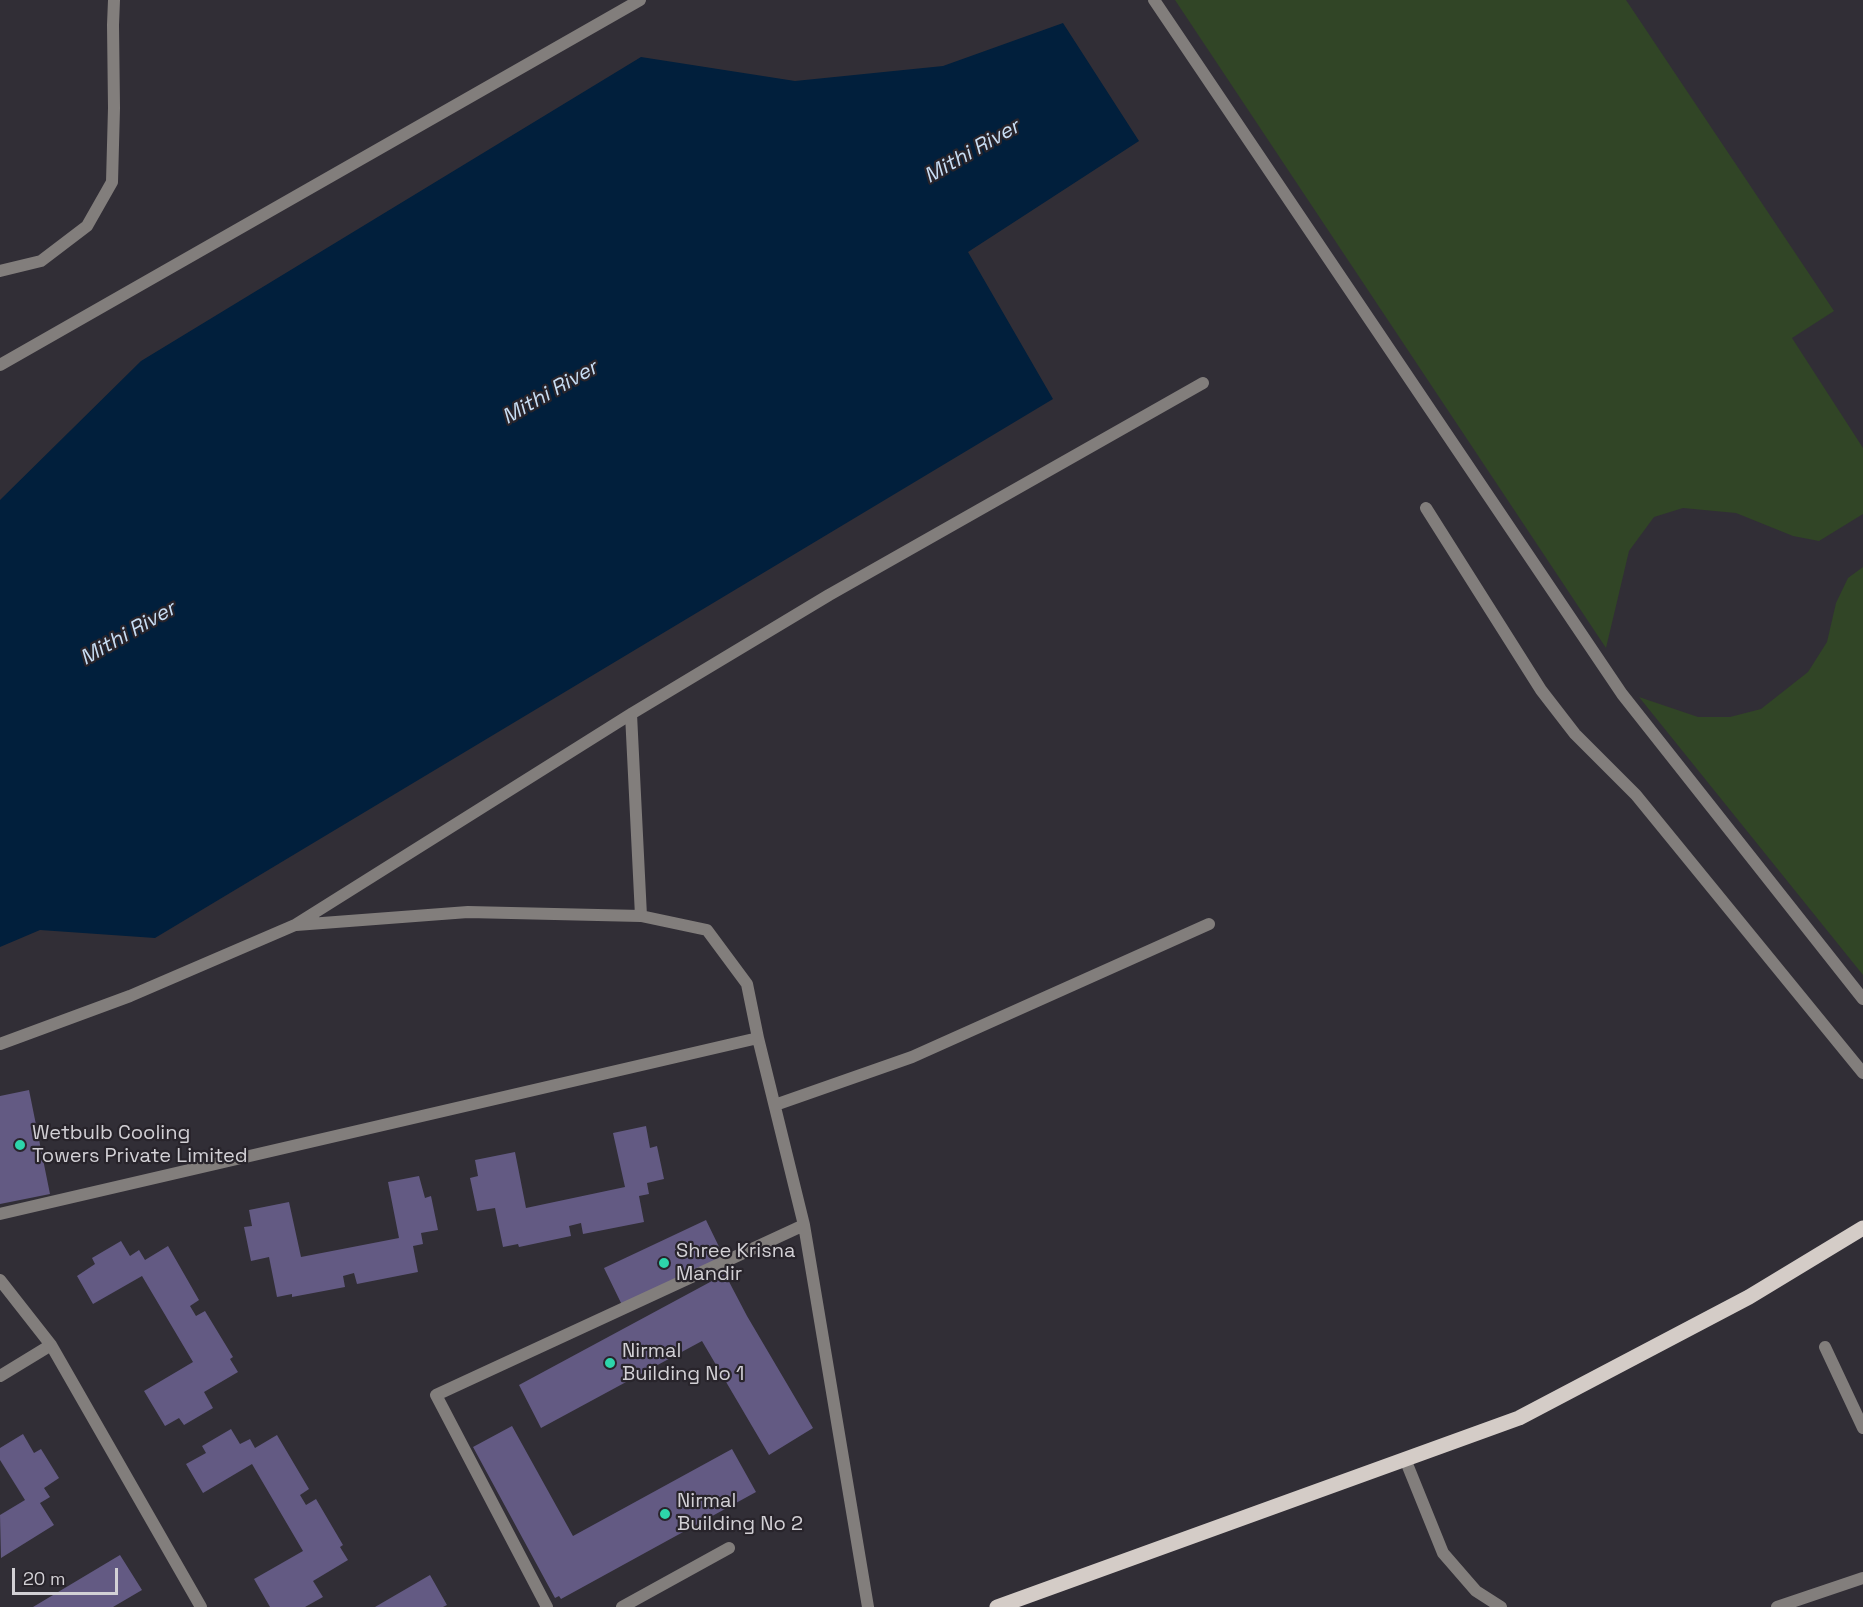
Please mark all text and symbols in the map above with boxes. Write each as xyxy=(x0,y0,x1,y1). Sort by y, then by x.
water label: Mithi River xyxy=(920,115,1024,189)
water label: Mithi River xyxy=(498,356,602,430)
water label: Mithi River xyxy=(76,597,180,671)
place label: Wetbulb Cooling Towers Private Limited xyxy=(32,1122,248,1169)
marker: Wetbulb Cooling Towers Private Limited xyxy=(13,1138,27,1152)
place label: Shree Krisna Mandir xyxy=(676,1240,795,1287)
marker: Shree Krisna Mandir xyxy=(657,1256,671,1270)
place label: Nirmal Building No 1 xyxy=(622,1340,744,1387)
marker: Nirmal Building No 1 xyxy=(603,1356,617,1370)
place label: Nirmal Building No 2 xyxy=(677,1490,803,1537)
marker: Nirmal Building No 2 xyxy=(658,1507,672,1521)
scale bar xyxy=(15,1556,122,1594)
text: 20 m xyxy=(23,1567,66,1590)

